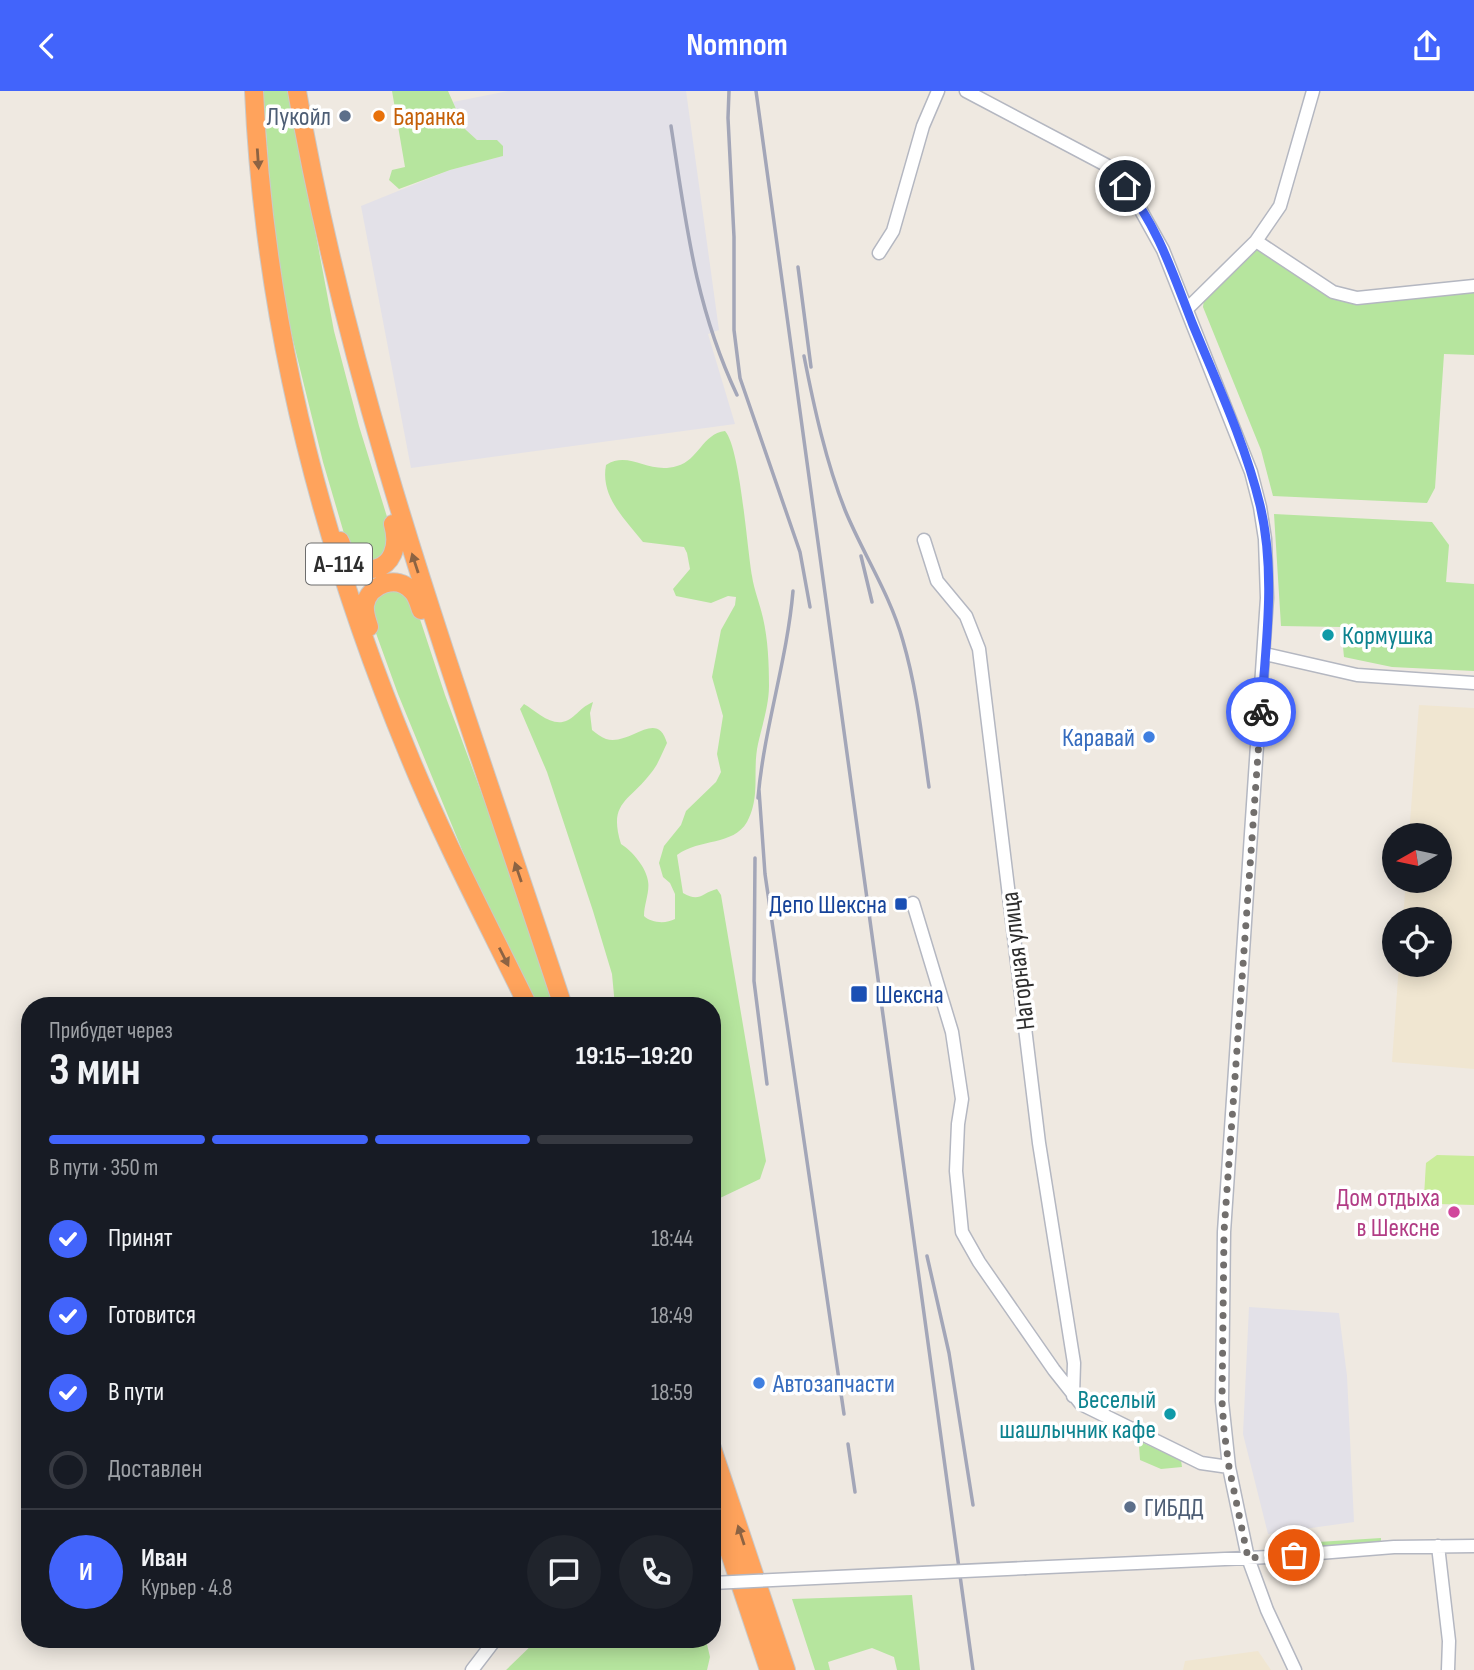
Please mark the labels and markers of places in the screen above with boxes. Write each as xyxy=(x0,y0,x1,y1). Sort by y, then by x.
place label: Лукойл xyxy=(267,102,331,133)
place label: Баранка xyxy=(393,102,466,133)
marker: Лукойл xyxy=(337,108,353,124)
marker: Баранка xyxy=(371,108,387,124)
pin xyxy=(1095,156,1155,216)
place label: Кормушка xyxy=(1342,621,1433,652)
marker: Кормушка xyxy=(1320,627,1336,643)
place label: Каравай xyxy=(1062,723,1135,754)
marker: Каравай xyxy=(1141,729,1157,745)
place label: Депо Шексна xyxy=(769,890,887,921)
marker: Депо Шексна xyxy=(893,896,909,912)
place label: Шексна xyxy=(875,980,944,1011)
marker: Шексна xyxy=(849,984,869,1004)
place label: Дом отдыха в Шекснe xyxy=(1337,1183,1440,1244)
marker: Дом отдыха в Шекснe xyxy=(1446,1204,1462,1220)
place label: Автозапчасти xyxy=(772,1369,895,1400)
marker: Автозапчасти xyxy=(751,1375,767,1391)
place label: Веселый шашлычник кафе xyxy=(999,1385,1156,1446)
marker: Веселый шашлычник кафе xyxy=(1162,1406,1178,1422)
place label: ГИБДД xyxy=(1144,1493,1204,1524)
marker: ГИБДД xyxy=(1122,1499,1138,1515)
pin xyxy=(1264,1525,1324,1585)

